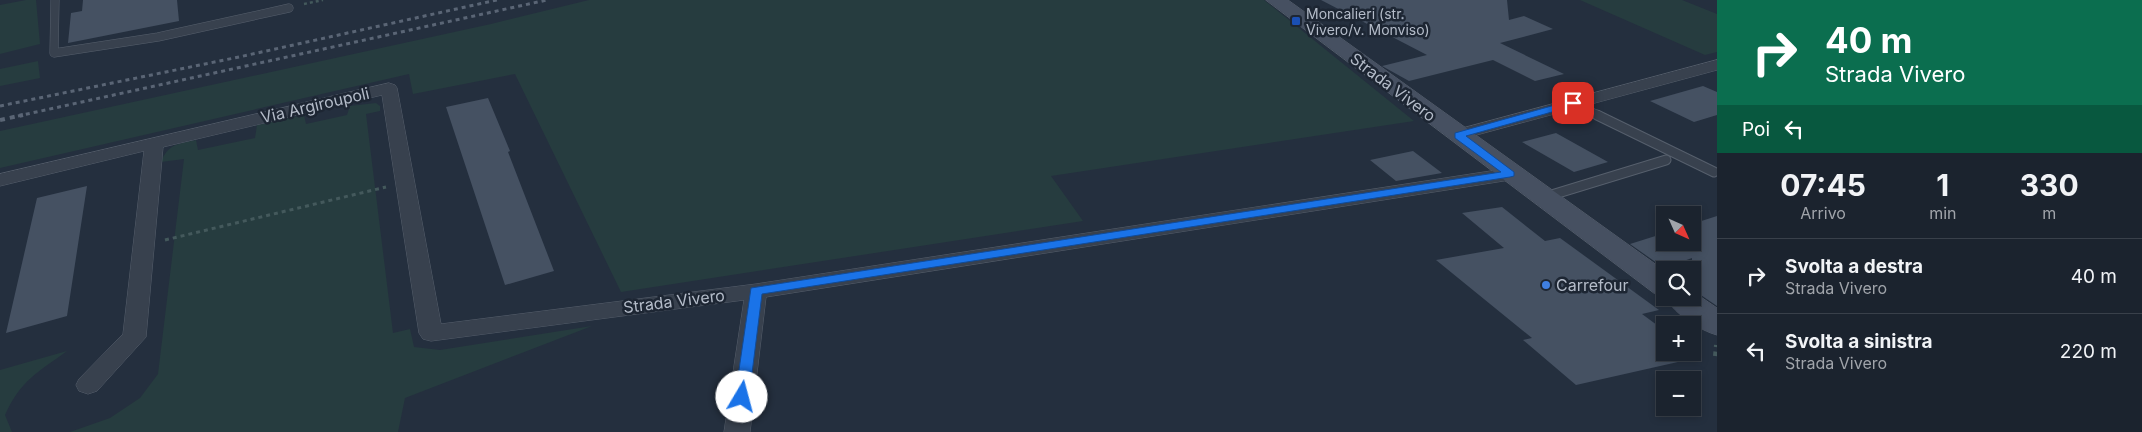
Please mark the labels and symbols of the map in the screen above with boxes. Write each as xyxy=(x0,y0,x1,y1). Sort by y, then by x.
place label: Moncalieri (str. Vivero/v. Monviso) xyxy=(1306,5,1430,38)
marker: Moncalieri (str. Vivero/v. Monviso) xyxy=(1290,15,1302,27)
street label: Strada Vivero xyxy=(1346,48,1440,126)
pin xyxy=(1552,82,1594,124)
street label: Via Argiroupoli xyxy=(259,83,371,127)
north arrow xyxy=(1656,206,1701,251)
place label: Carrefour xyxy=(1556,275,1629,295)
marker: Carrefour xyxy=(1540,279,1552,291)
street label: Strada Vivero xyxy=(622,285,726,317)
position arrow xyxy=(715,370,767,422)

